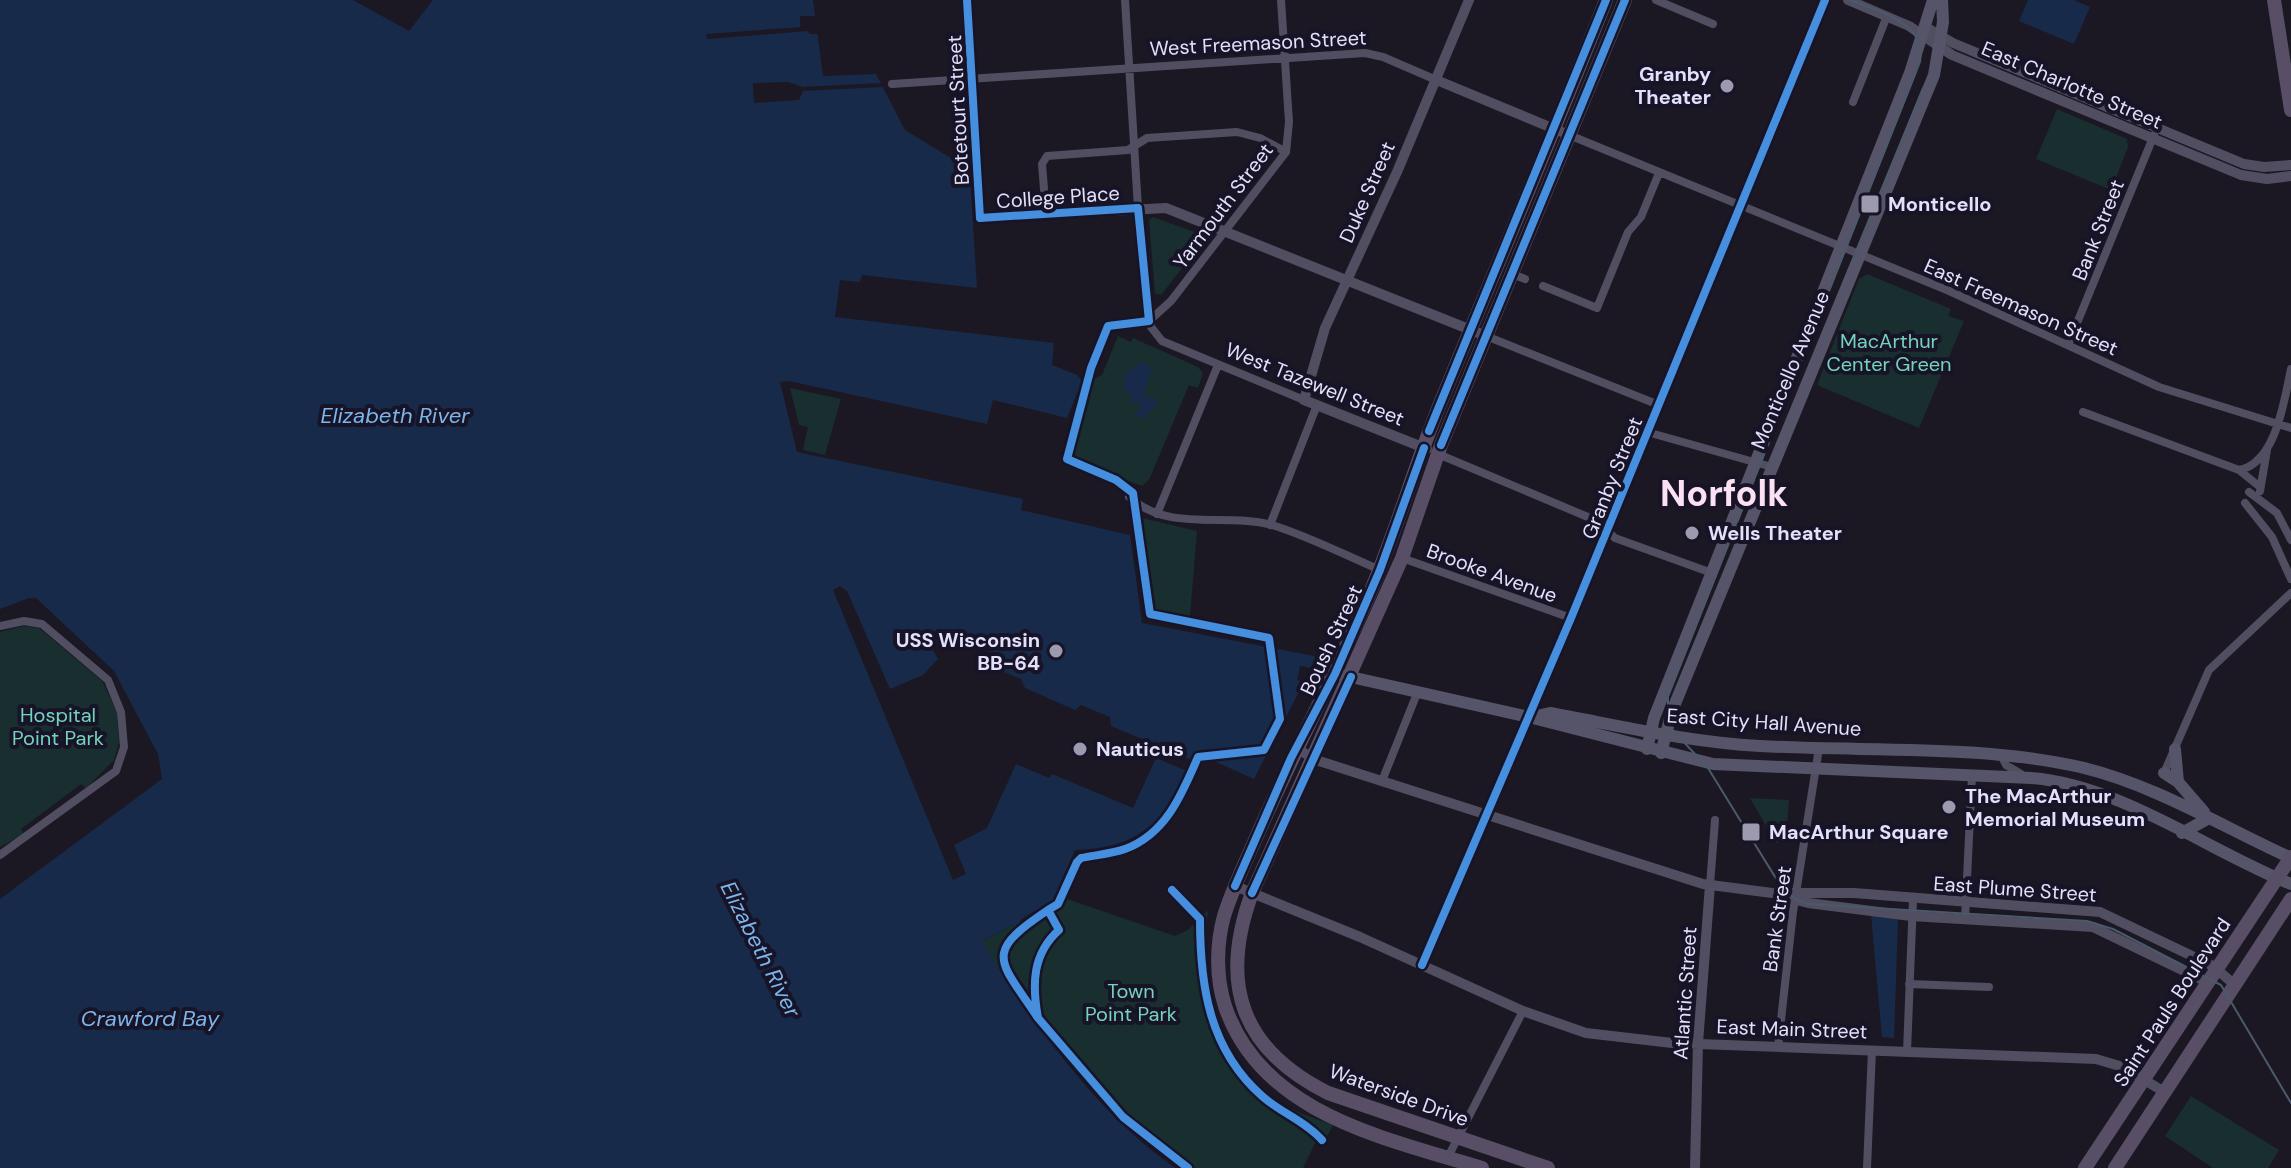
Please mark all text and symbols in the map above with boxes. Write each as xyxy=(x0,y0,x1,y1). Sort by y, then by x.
street label: West Freemason Street xyxy=(1149,24,1367,62)
street label: Botetourt Street xyxy=(941,34,975,186)
street label: East Charlotte Street xyxy=(1978,35,2166,135)
place label: Granby Theater xyxy=(1634,61,1711,110)
marker: Granby Theater xyxy=(1718,77,1736,95)
street label: Duke Street xyxy=(1333,137,1401,247)
street label: Yarmouth Street xyxy=(1167,138,1279,274)
street label: Bank Street xyxy=(2066,176,2130,284)
street label: College Place xyxy=(995,180,1121,214)
place label: Monticello xyxy=(1888,191,1991,217)
marker: Monticello xyxy=(1859,193,1881,215)
street label: East Freemason Street xyxy=(1920,253,2122,362)
street label: Monticello Avenue xyxy=(1745,287,1835,453)
park label: MacArthur Center Green xyxy=(1826,328,1952,377)
street label: West Tazewell Street xyxy=(1222,336,1408,432)
water label: Elizabeth River xyxy=(321,401,470,430)
street label: Granby Street xyxy=(1576,413,1648,543)
district label: Norfolk xyxy=(1660,470,1788,517)
place label: Wells Theater xyxy=(1708,520,1842,546)
marker: Wells Theater xyxy=(1683,524,1701,542)
street label: Brooke Avenue xyxy=(1423,537,1561,609)
street label: Boush Street xyxy=(1294,580,1368,699)
place label: USS Wisconsin BB-64 xyxy=(896,627,1040,676)
marker: USS Wisconsin BB-64 xyxy=(1047,642,1065,660)
park label: Hospital Point Park xyxy=(12,702,104,751)
street label: East City Hall Avenue xyxy=(1666,702,1862,742)
place label: Nauticus xyxy=(1096,736,1184,762)
marker: Nauticus xyxy=(1071,740,1089,758)
place label: The MacArthur Memorial Museum xyxy=(1965,783,2145,832)
marker: The MacArthur Memorial Museum xyxy=(1940,798,1958,816)
place label: MacArthur Square xyxy=(1769,819,1948,845)
marker: MacArthur Square xyxy=(1740,821,1762,843)
street label: Bank Street xyxy=(1757,864,1797,974)
street label: East Plume Street xyxy=(1932,870,2098,908)
water label: Elizabeth River xyxy=(714,876,808,1023)
street label: Saint Pauls Boulevard xyxy=(2108,913,2236,1091)
street label: Atlantic Street xyxy=(1667,926,1703,1060)
park label: Town Point Park xyxy=(1085,978,1177,1027)
water label: Crawford Bay xyxy=(81,1004,220,1033)
street label: East Main Street xyxy=(1716,1013,1868,1045)
street label: Waterside Drive xyxy=(1326,1058,1472,1132)

